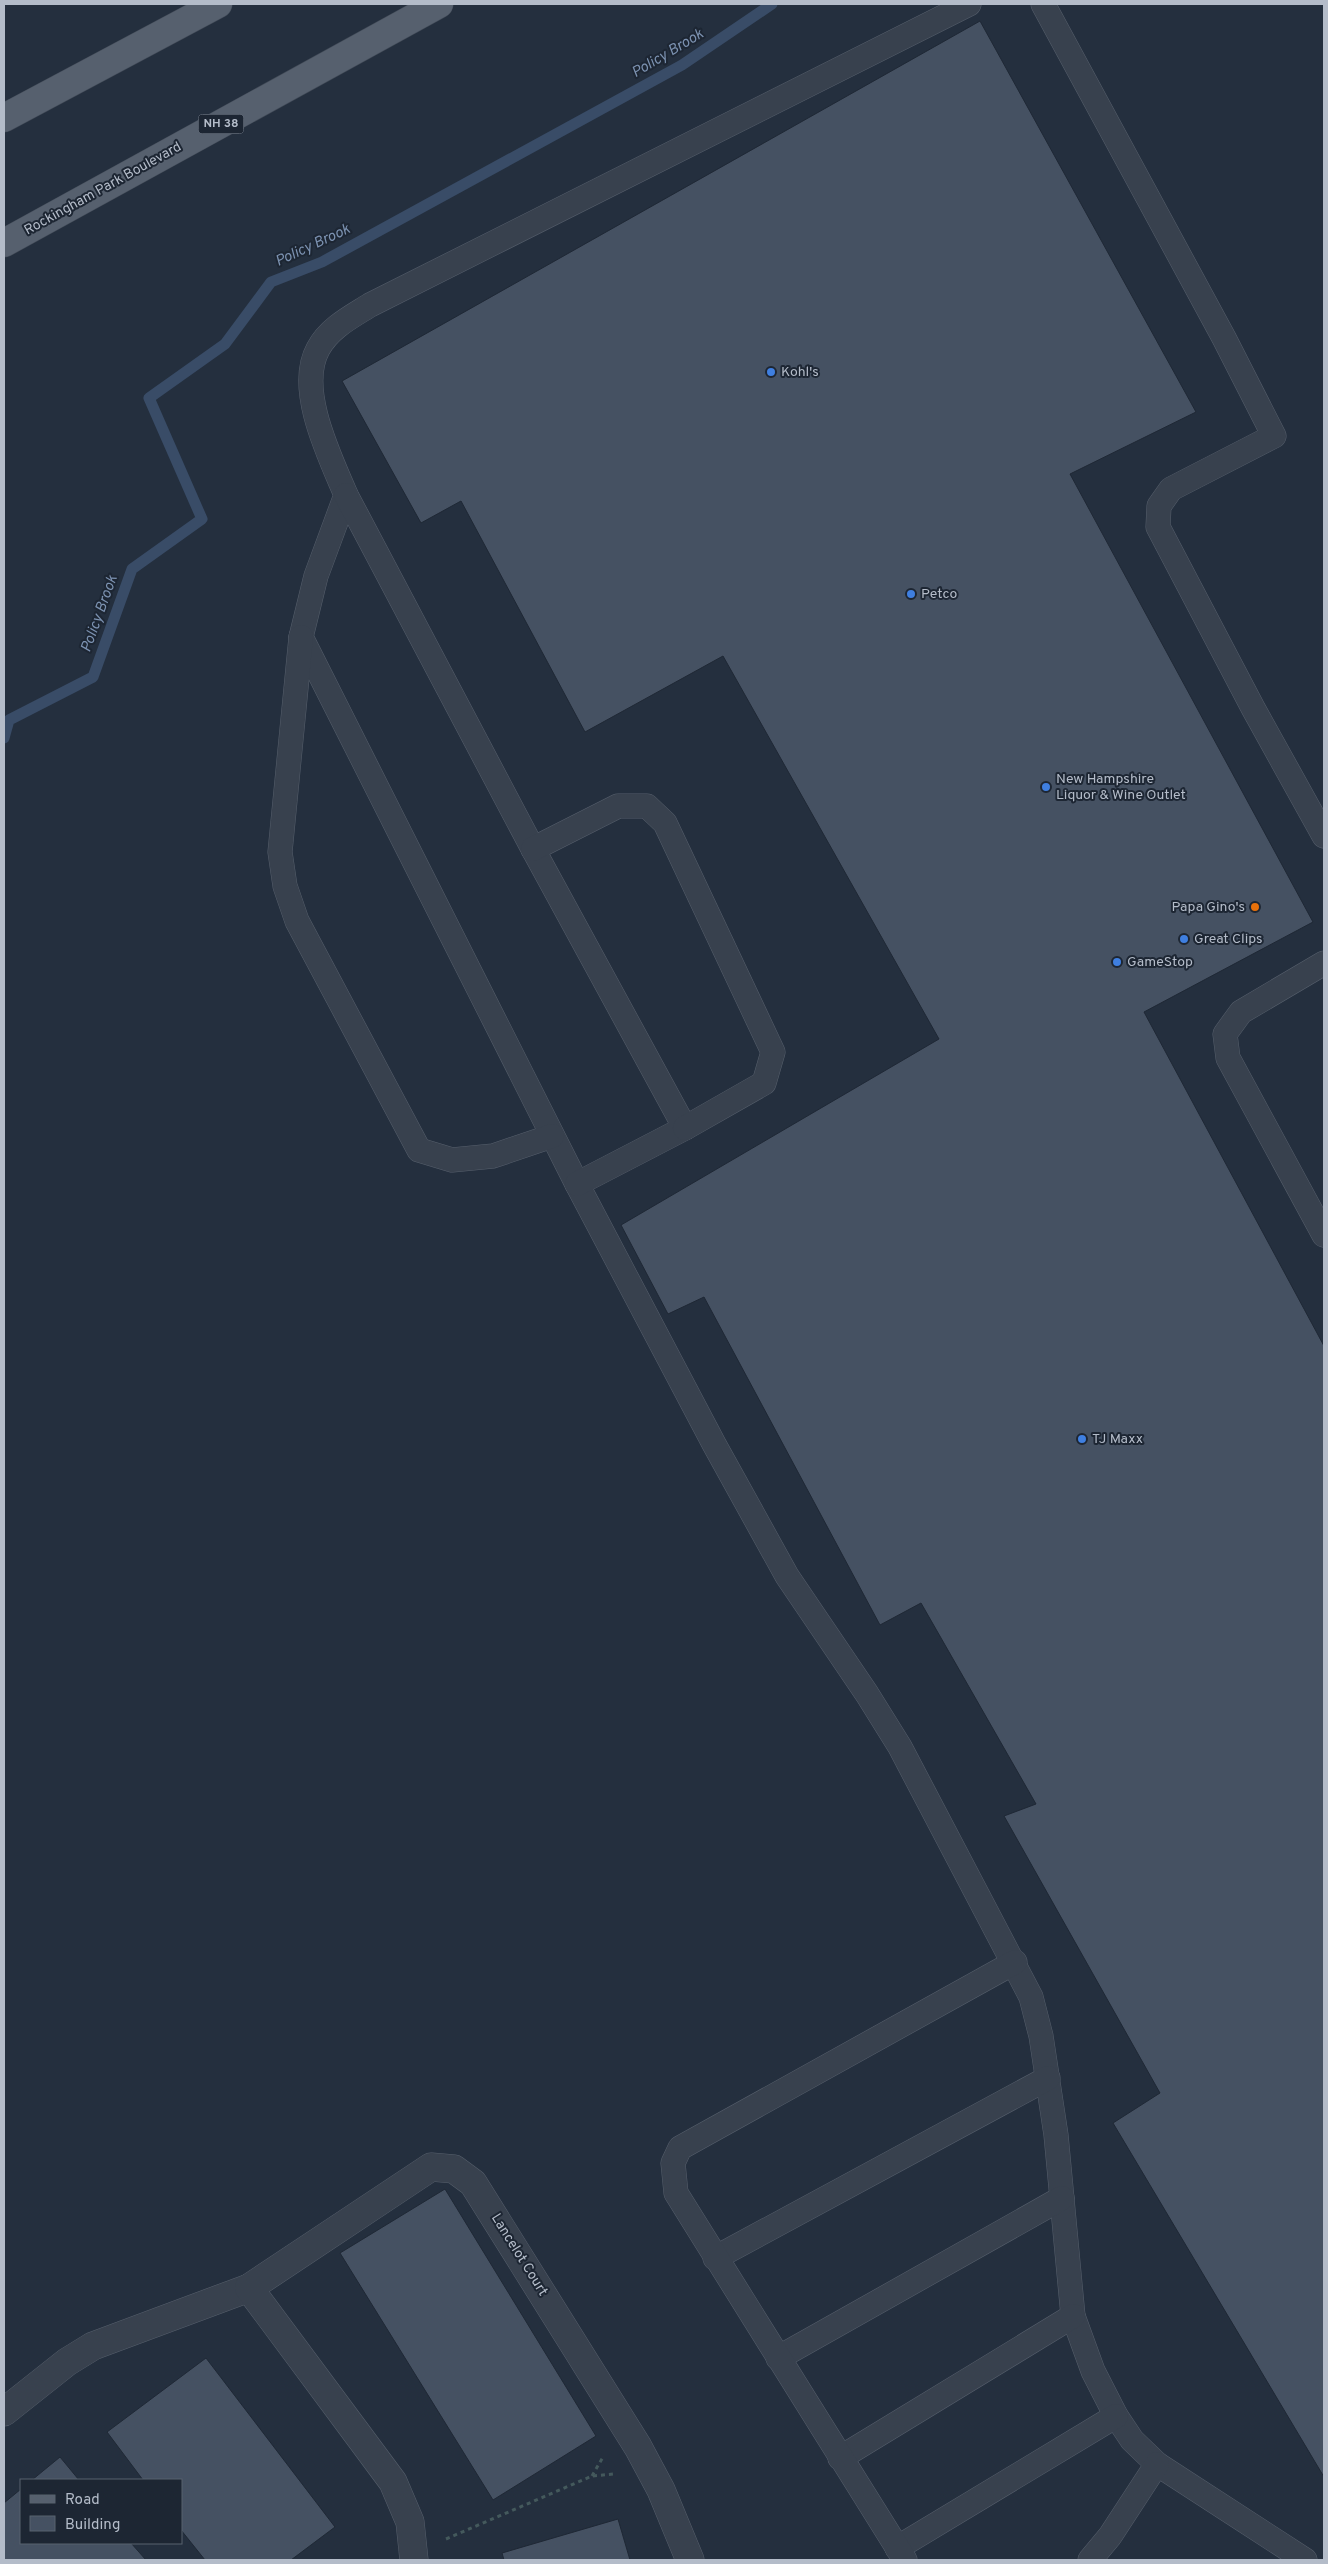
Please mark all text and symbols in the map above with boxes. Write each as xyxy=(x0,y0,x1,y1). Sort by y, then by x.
water label: Policy Brook xyxy=(629,25,708,83)
road number: NH 38 xyxy=(198,115,244,134)
street label: Rockingham Park Boulevard xyxy=(21,139,185,239)
water label: Policy Brook xyxy=(272,220,354,272)
place label: Kohl's xyxy=(781,364,819,381)
marker: Kohl's xyxy=(765,366,777,378)
water label: Policy Brook xyxy=(77,573,123,655)
place label: Petco xyxy=(921,586,958,603)
marker: Petco xyxy=(905,588,917,600)
place label: New Hampshire Liquor & Wine Outlet xyxy=(1056,771,1186,804)
marker: New Hampshire Liquor & Wine Outlet xyxy=(1040,781,1052,793)
place label: Papa Gino's xyxy=(1172,899,1245,916)
marker: Papa Gino's xyxy=(1249,901,1261,913)
place label: Great Clips xyxy=(1194,931,1263,948)
marker: Great Clips xyxy=(1178,933,1190,945)
place label: GameStop xyxy=(1127,954,1193,971)
marker: GameStop xyxy=(1111,956,1123,968)
place label: TJ Maxx xyxy=(1092,1431,1143,1448)
marker: TJ Maxx xyxy=(1076,1433,1088,1445)
street label: Lancelot Court xyxy=(487,2211,551,2299)
legend xyxy=(20,2479,182,2544)
text: Road xyxy=(65,2491,100,2510)
text: Building xyxy=(65,2516,120,2535)

